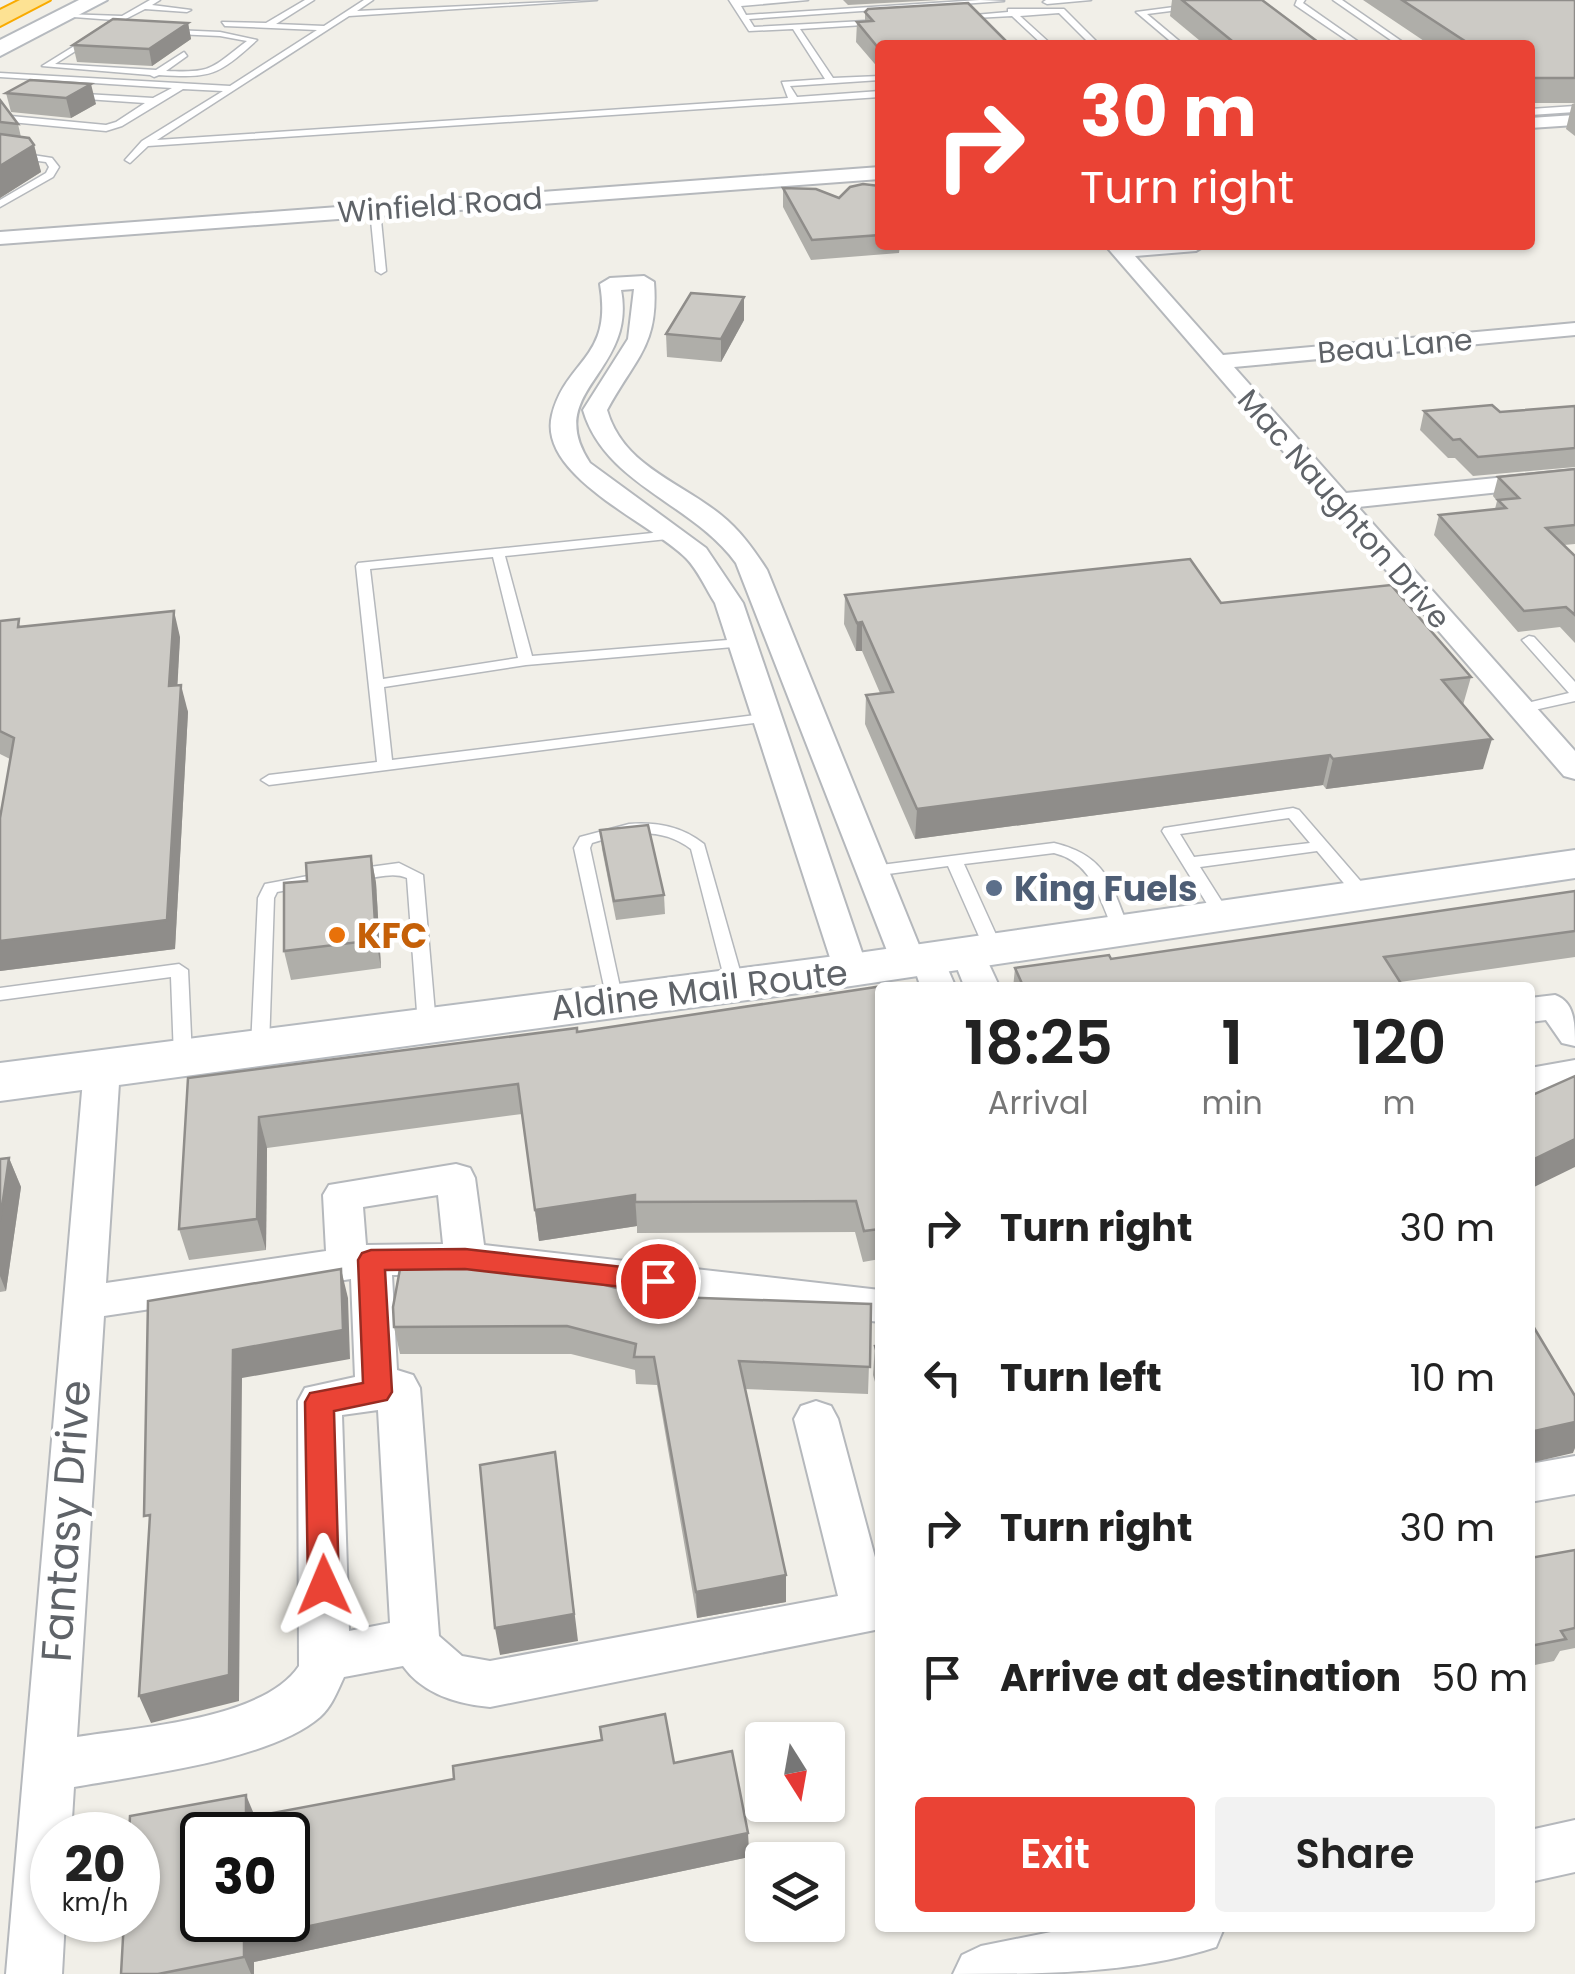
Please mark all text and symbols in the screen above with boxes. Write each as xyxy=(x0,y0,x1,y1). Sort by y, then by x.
text: 30 m xyxy=(1080,62,1257,161)
icon: right xyxy=(915,80,1045,210)
text: Turn right xyxy=(1080,156,1294,219)
street label: Winfield Road xyxy=(336,176,544,234)
street label: Beau Lane xyxy=(1316,318,1474,374)
street label: Mac Naughton Drive xyxy=(1228,380,1460,638)
place label: King Fuels xyxy=(1014,864,1198,913)
marker: King Fuels xyxy=(983,877,1005,899)
place label: KFC xyxy=(357,911,427,960)
marker: KFC xyxy=(326,924,348,946)
street label: Aldine Mail Route xyxy=(548,947,850,1033)
text: 18:25 xyxy=(964,1001,1113,1085)
text: 1 xyxy=(1221,1001,1243,1085)
text: 120 xyxy=(1351,1001,1446,1085)
text: Arrival xyxy=(988,1080,1089,1125)
text: min xyxy=(1201,1080,1263,1125)
text: m xyxy=(1382,1080,1415,1125)
icon: right xyxy=(915,1200,970,1255)
text: Turn right xyxy=(1000,1201,1192,1254)
text: 30 m xyxy=(1399,1201,1495,1254)
pin xyxy=(616,1239,701,1324)
icon: arrive xyxy=(631,1254,686,1309)
icon: left xyxy=(915,1350,970,1405)
text: Turn left xyxy=(1000,1351,1162,1404)
text: 10 m xyxy=(1410,1351,1495,1404)
street label: Fantasy Drive xyxy=(27,1378,105,1664)
icon: right xyxy=(915,1500,970,1555)
text: Turn right xyxy=(1000,1501,1192,1554)
text: 30 m xyxy=(1399,1501,1495,1554)
position arrow xyxy=(272,1533,376,1637)
icon: arrive xyxy=(915,1650,970,1705)
text: Arrive at destination xyxy=(1000,1651,1401,1704)
text: 50 m xyxy=(1431,1651,1528,1704)
north arrow xyxy=(745,1722,845,1822)
map controls xyxy=(745,1722,845,1942)
button: Exit xyxy=(915,1797,1195,1912)
button: Share xyxy=(1215,1797,1495,1912)
speed limit sign: 30 xyxy=(180,1812,310,1942)
text: 20 xyxy=(64,1829,126,1900)
button: layers xyxy=(745,1842,845,1942)
text: km/h xyxy=(62,1885,128,1920)

